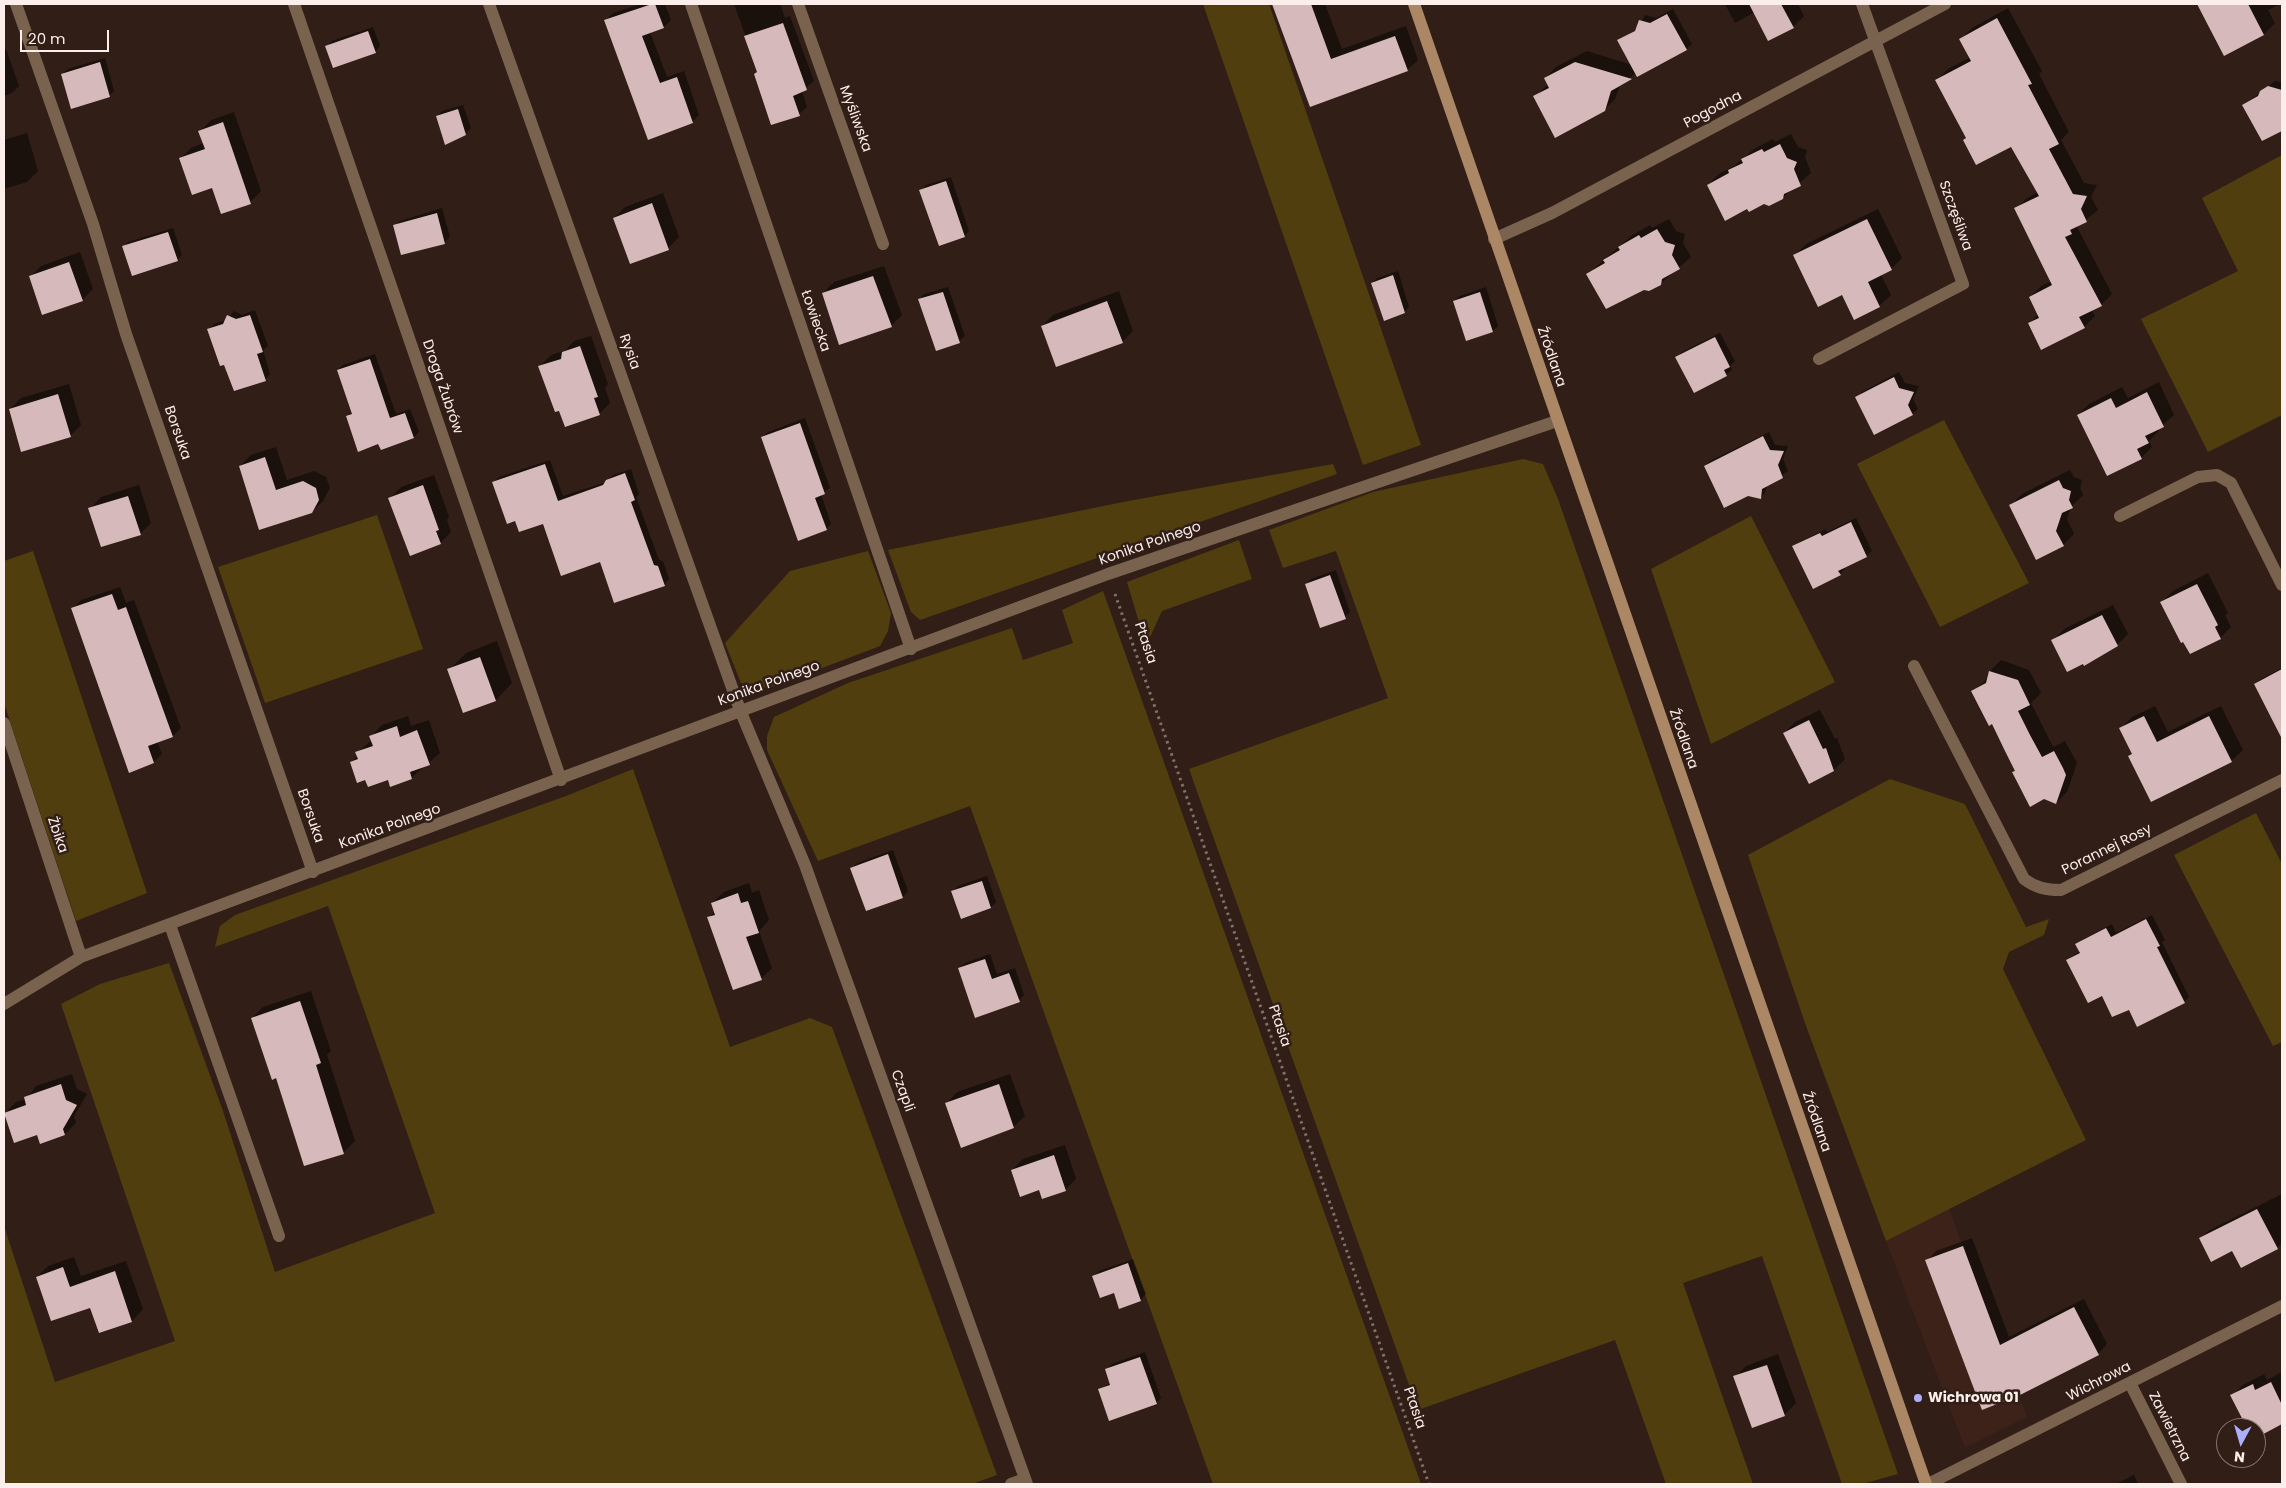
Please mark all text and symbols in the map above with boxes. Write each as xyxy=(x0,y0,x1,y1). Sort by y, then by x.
scale bar xyxy=(22,20,111,52)
text: 20 m xyxy=(28,28,66,49)
street label: Myśliwska xyxy=(835,83,875,155)
street label: Pogodna xyxy=(1681,88,1745,132)
street label: Szczęśliwa xyxy=(1935,179,1975,253)
street label: Łowiecka xyxy=(797,288,833,354)
street label: Źródlana xyxy=(1533,325,1569,389)
street label: Rysia xyxy=(615,332,643,372)
street label: Droga Żubrów xyxy=(418,338,466,436)
street label: Borsuka xyxy=(160,404,194,462)
street label: Konika Polnego xyxy=(1097,519,1203,569)
street label: Ptasia xyxy=(1130,620,1160,666)
street label: Konika Polnego xyxy=(716,658,822,710)
street label: Źródlana xyxy=(1665,707,1701,771)
street label: Borsuka xyxy=(293,787,327,845)
street label: Konika Polnego xyxy=(337,801,443,853)
street label: Żbika xyxy=(43,815,71,855)
street label: Porannej Rosy xyxy=(2059,821,2155,879)
street label: Ptasia xyxy=(1264,1003,1294,1049)
street label: Czapli xyxy=(887,1068,917,1114)
street label: Źródlana xyxy=(1798,1090,1834,1154)
street label: Wichrowa xyxy=(2064,1359,2134,1405)
street label: Ptasia xyxy=(1399,1385,1429,1431)
street label: Zawietrzna xyxy=(2144,1389,2194,1465)
place label: Wichrowa 01 xyxy=(1928,1390,2019,1406)
marker: Wichrowa 01 xyxy=(1912,1392,1924,1404)
north arrow xyxy=(2216,1418,2266,1468)
text: N xyxy=(2233,1446,2246,1467)

